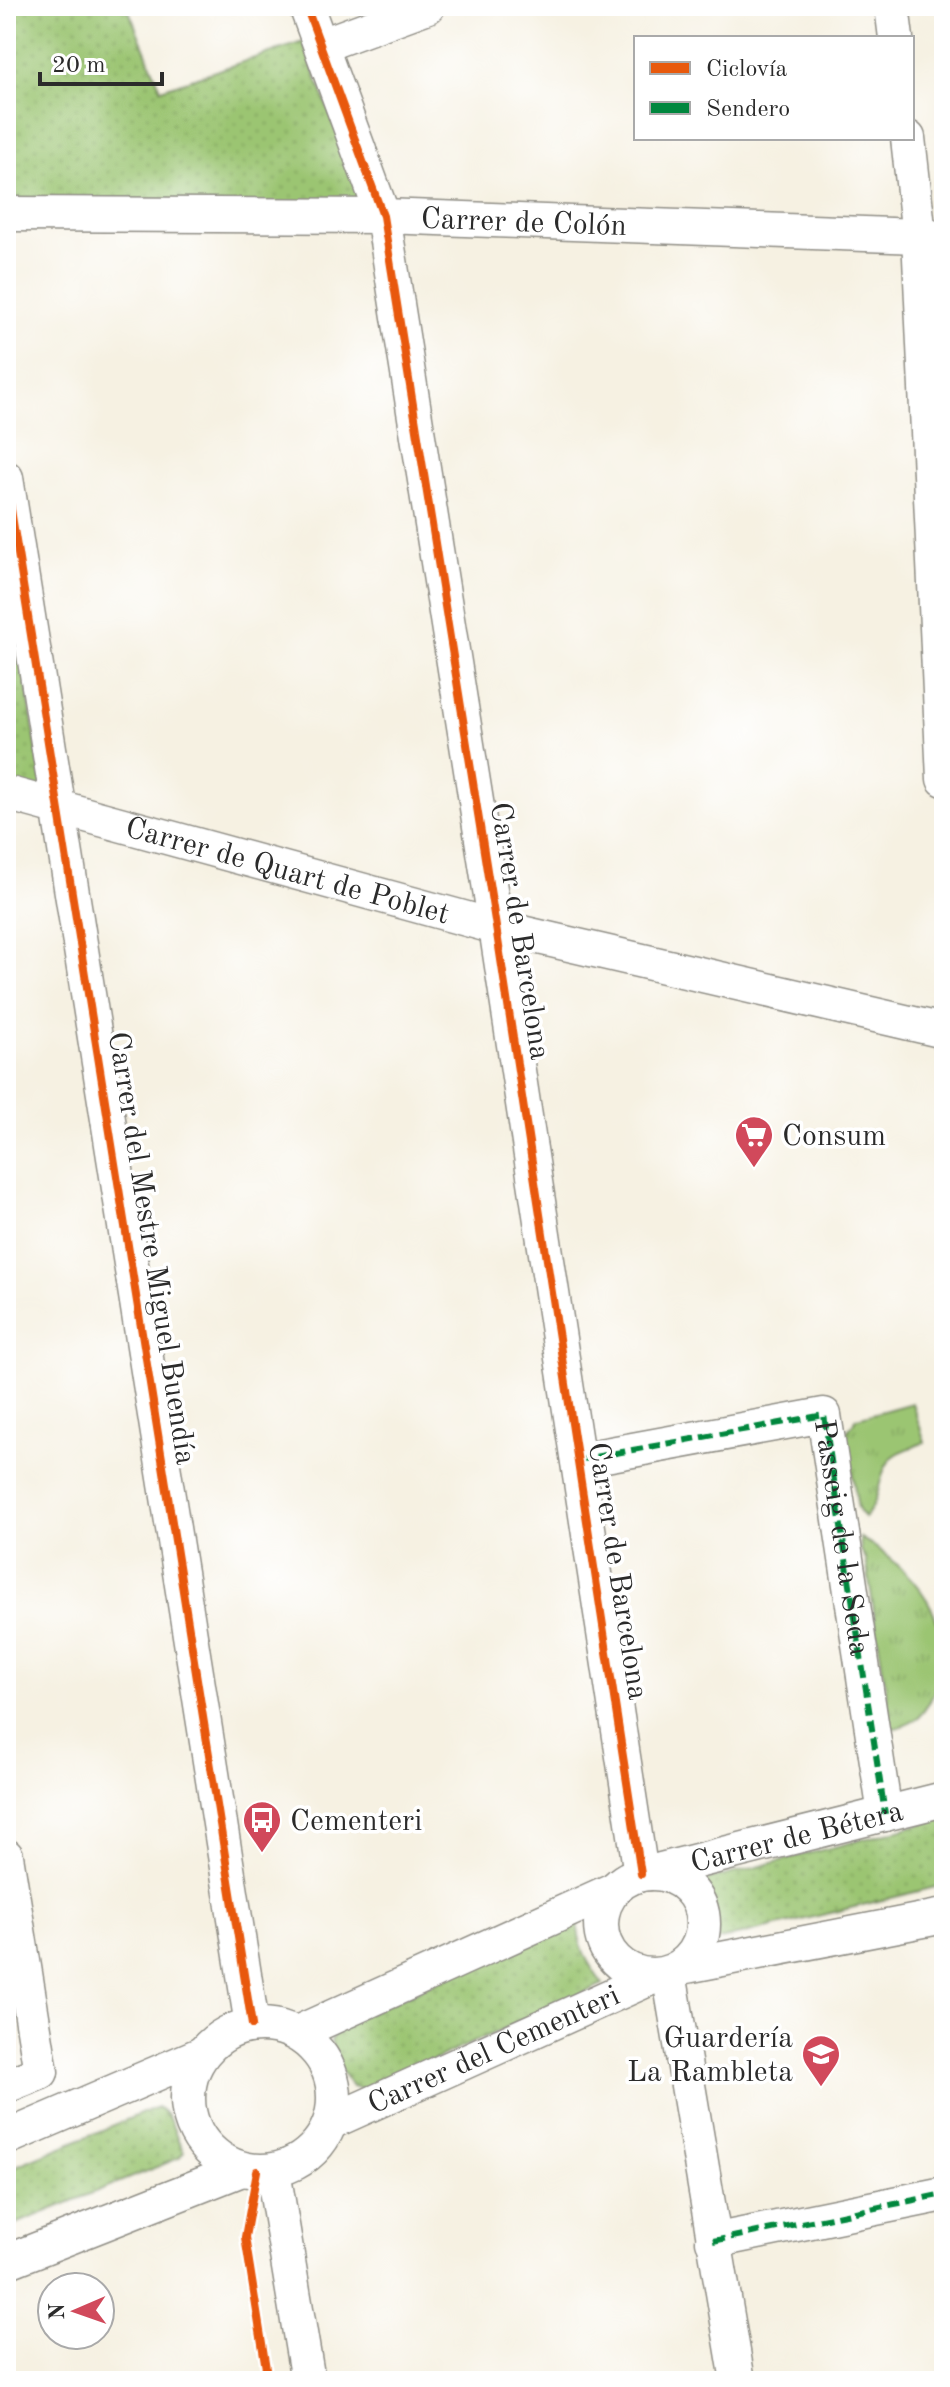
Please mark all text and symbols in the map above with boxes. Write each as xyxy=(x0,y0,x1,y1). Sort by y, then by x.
scale bar xyxy=(40,36,162,86)
legend xyxy=(634,36,914,140)
text: 20 m xyxy=(52,54,106,78)
text: Ciclovía xyxy=(706,58,788,82)
text: Sendero xyxy=(706,98,790,122)
street label: Carrer de Colón xyxy=(420,204,627,242)
street label: Carrer de Barcelona xyxy=(484,800,554,1063)
street label: Carrer de Quart de Poblet xyxy=(122,813,452,931)
street label: Carrer del Mestre Miguel Buendía xyxy=(102,1030,200,1467)
supermarket icon: Consum xyxy=(733,1114,775,1169)
place label: Consum xyxy=(782,1122,886,1152)
street label: Passeig de la Seda xyxy=(808,1418,874,1658)
street label: Carrer de Barcelona xyxy=(582,1440,652,1703)
street label: Carrer de Bétera xyxy=(688,1797,906,1879)
bus stop icon: Cementeri xyxy=(241,1799,283,1854)
place label: Cementeri xyxy=(290,1807,422,1837)
street label: Carrer del Cementeri xyxy=(364,1981,625,2120)
place label: Guardería La Rambleta xyxy=(627,2024,793,2088)
school or university icon: Guardería La Rambleta xyxy=(800,2033,842,2088)
north arrow xyxy=(36,2271,116,2351)
text: N xyxy=(47,2303,69,2320)

